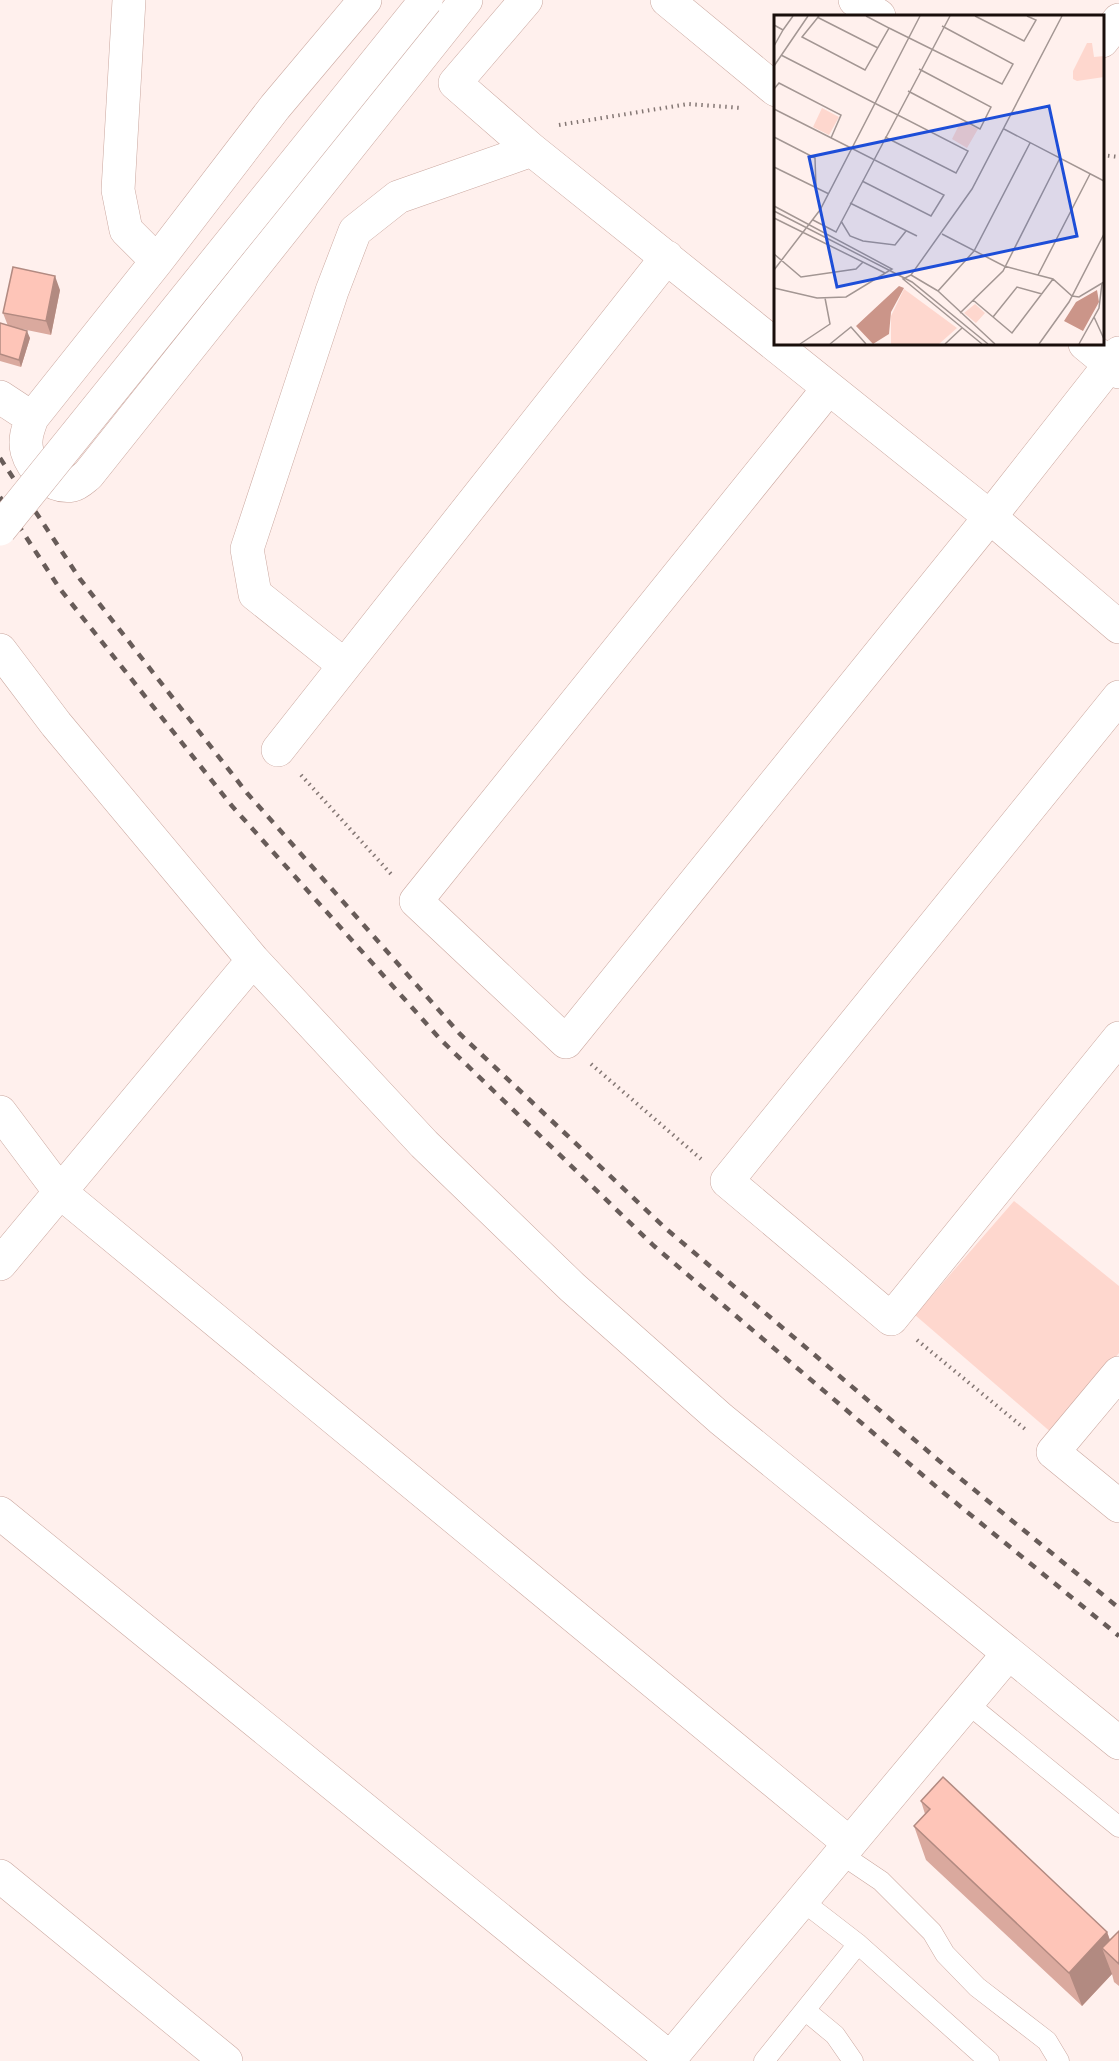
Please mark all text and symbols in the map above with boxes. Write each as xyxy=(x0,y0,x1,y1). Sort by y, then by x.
inset map xyxy=(774,15,1104,345)

